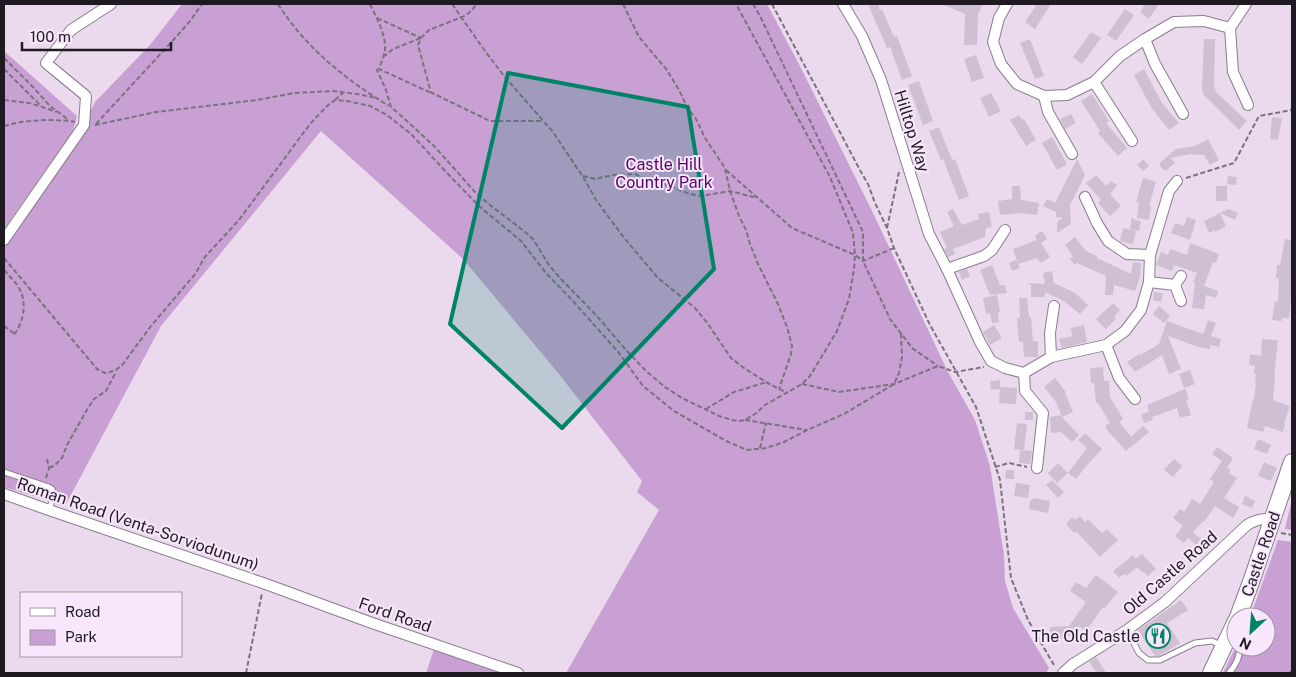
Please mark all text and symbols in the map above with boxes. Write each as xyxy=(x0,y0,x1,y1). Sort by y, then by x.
scale bar xyxy=(22,20,171,52)
text: 100 m xyxy=(30,28,71,45)
street label: Hilltop Way xyxy=(891,88,934,175)
park label: Castle Hill Country Park xyxy=(615,155,713,192)
street label: Roman Road (Venta-Sorviodunum) xyxy=(15,474,261,574)
street label: Castle Road xyxy=(1238,509,1284,599)
street label: Old Castle Road xyxy=(1119,527,1221,619)
legend xyxy=(20,592,182,657)
street label: Ford Road xyxy=(356,594,434,636)
text: Road xyxy=(65,603,101,620)
north arrow xyxy=(1226,607,1276,657)
restaurant icon: The Old Castle xyxy=(1145,623,1171,649)
place label: The Old Castle xyxy=(1032,627,1140,646)
text: Park xyxy=(65,628,97,645)
text: N xyxy=(1237,634,1254,653)

